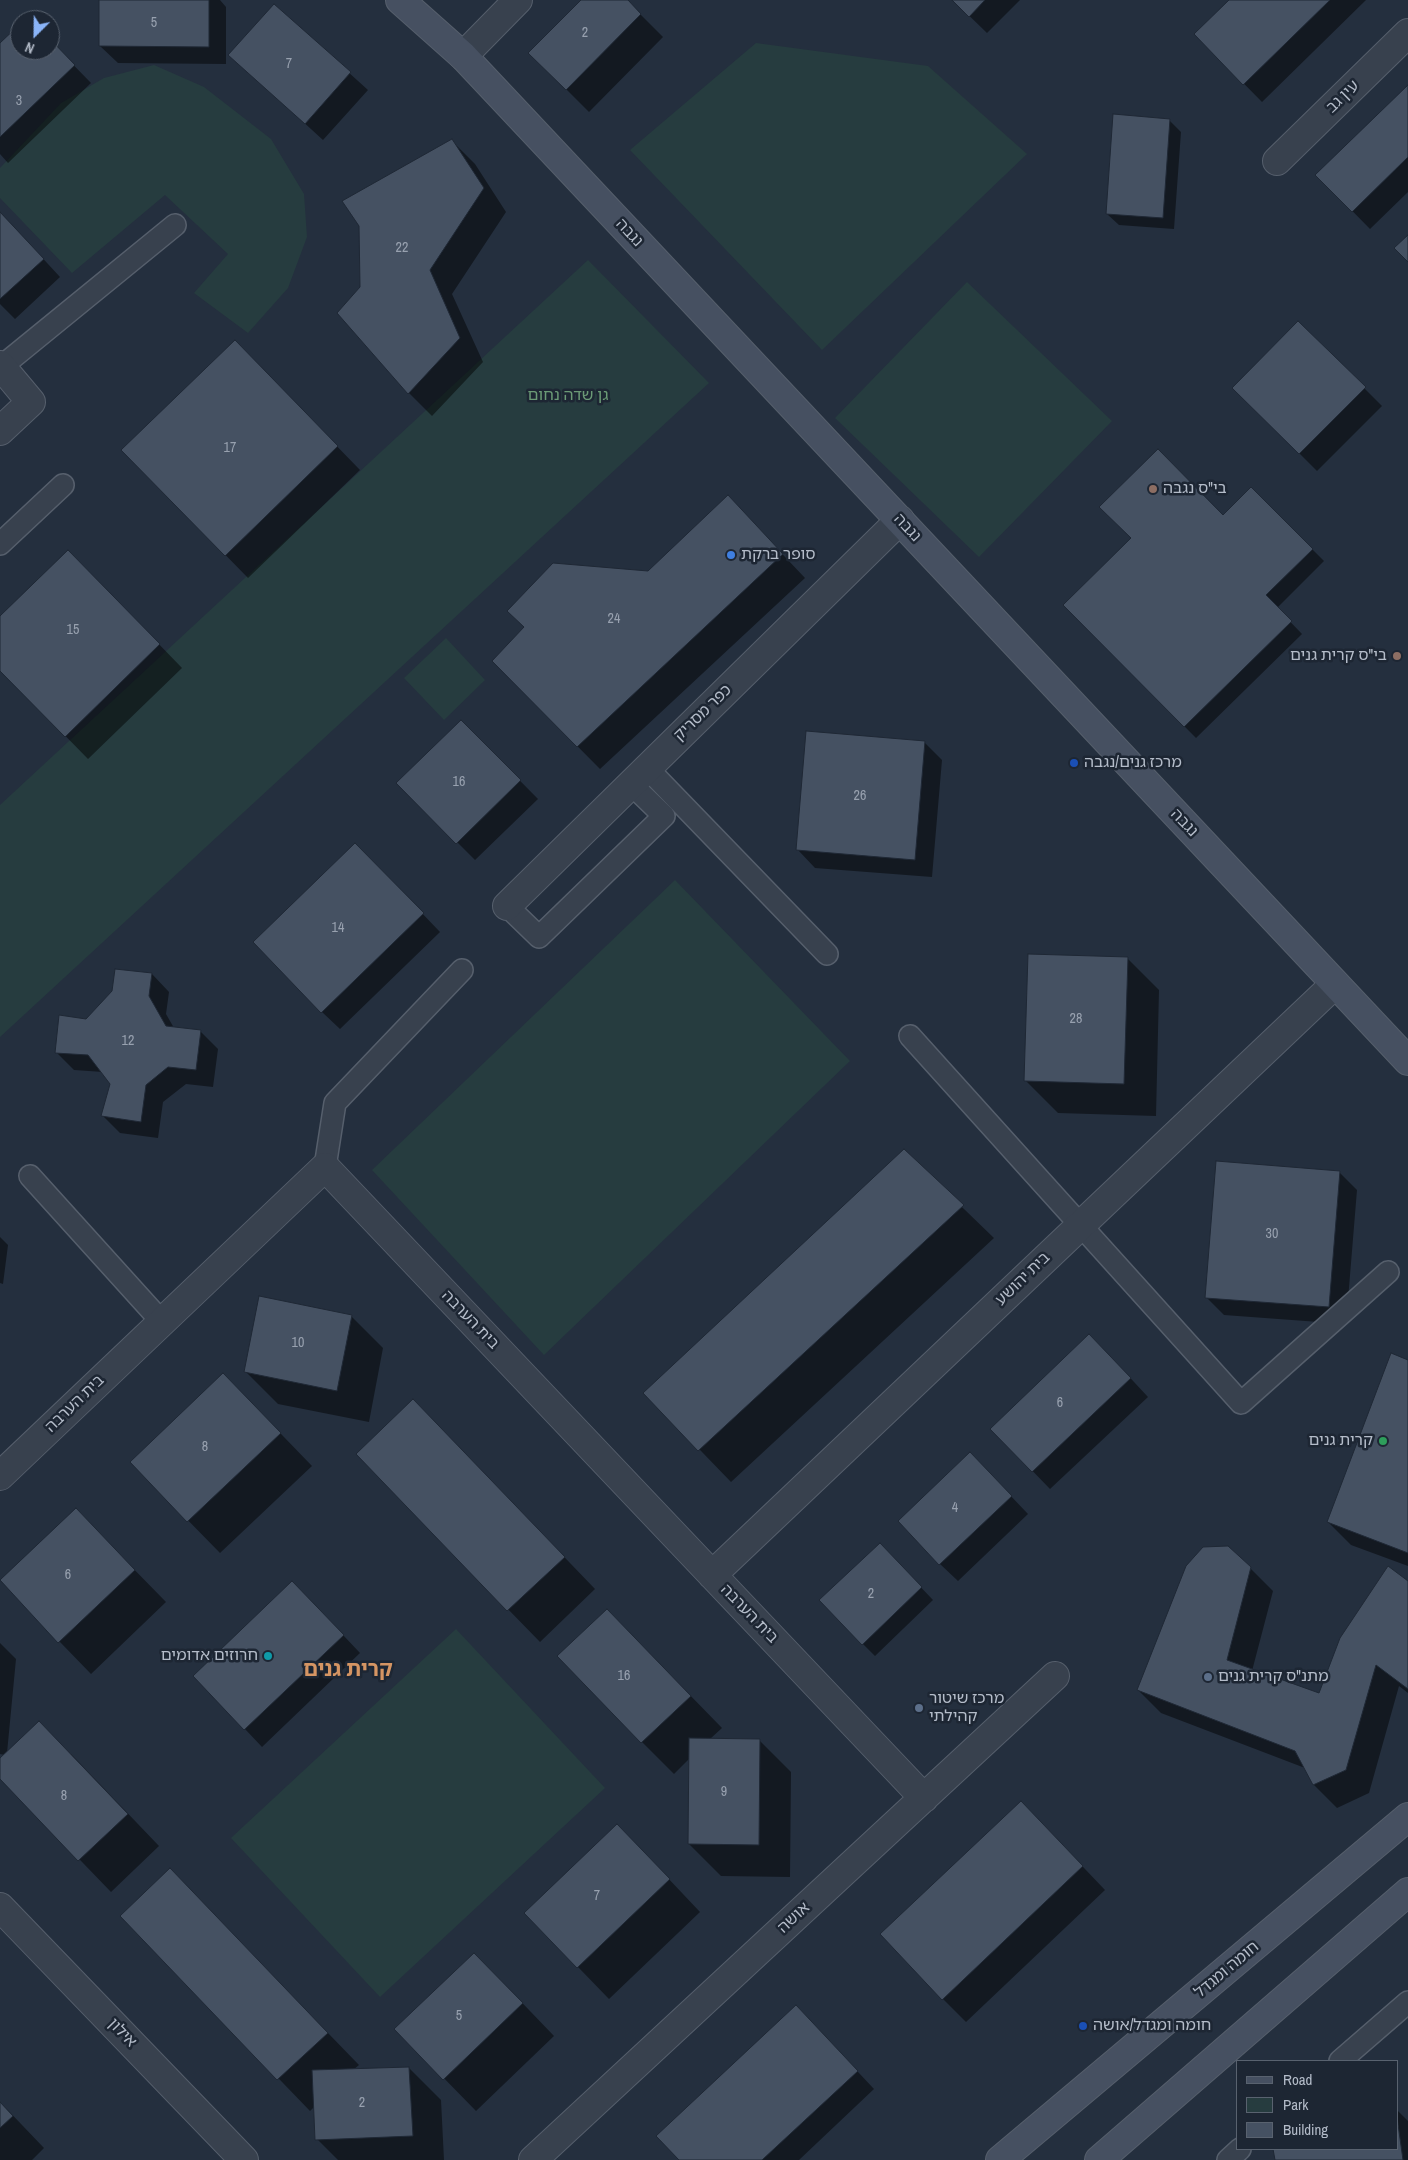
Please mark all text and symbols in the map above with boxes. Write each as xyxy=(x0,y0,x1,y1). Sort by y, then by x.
north arrow xyxy=(10,10,60,60)
house number: 5 xyxy=(151,15,157,31)
house number: 2 xyxy=(582,25,588,41)
text: N xyxy=(22,38,37,58)
house number: 7 xyxy=(286,56,292,72)
street label: עין גב xyxy=(1323,77,1363,117)
house number: 3 xyxy=(16,93,22,109)
street label: נגבה xyxy=(611,215,647,251)
house number: 22 xyxy=(396,240,408,256)
park label: גן שדה נחום xyxy=(528,386,608,406)
house number: 17 xyxy=(224,440,236,456)
place label: בי"ס נגבה xyxy=(1163,479,1227,499)
marker: בי"ס נגבה xyxy=(1147,483,1159,495)
street label: נגבה xyxy=(889,510,925,546)
place label: סופר ברקת xyxy=(741,545,816,565)
marker: סופר ברקת xyxy=(725,549,737,561)
house number: 24 xyxy=(608,611,620,627)
house number: 15 xyxy=(67,622,79,638)
place label: בי"ס קרית גנים xyxy=(1290,646,1387,666)
marker: בי"ס קרית גנים xyxy=(1391,650,1403,662)
street label: כפר מסריק xyxy=(670,681,736,745)
place label: מרכז גנים/נגבה xyxy=(1084,753,1182,773)
marker: מרכז גנים/נגבה xyxy=(1068,757,1080,769)
house number: 16 xyxy=(453,774,465,790)
house number: 26 xyxy=(854,788,866,804)
street label: נגבה xyxy=(1166,805,1202,841)
house number: 14 xyxy=(332,920,344,936)
house number: 28 xyxy=(1070,1011,1082,1027)
house number: 12 xyxy=(122,1033,134,1049)
house number: 30 xyxy=(1266,1226,1278,1242)
street label: בית יהושע xyxy=(992,1248,1054,1310)
street label: בית הערבה xyxy=(437,1287,503,1353)
house number: 10 xyxy=(292,1335,304,1351)
street label: בית הערבה xyxy=(42,1371,108,1437)
house number: 6 xyxy=(1057,1395,1063,1411)
place label: קרית גנים xyxy=(1309,1431,1373,1451)
marker: קרית גנים xyxy=(1377,1435,1389,1447)
house number: 8 xyxy=(202,1439,208,1455)
house number: 4 xyxy=(952,1500,958,1516)
house number: 6 xyxy=(65,1567,71,1583)
street label: בית הערבה xyxy=(716,1581,782,1647)
house number: 2 xyxy=(868,1586,874,1602)
place label: חרוזים אדומים xyxy=(161,1646,258,1666)
marker: חרוזים אדומים xyxy=(262,1650,274,1662)
district label: קרית גנים xyxy=(303,1657,393,1683)
place label: מתנ"ס קרית גנים xyxy=(1218,1667,1329,1687)
house number: 16 xyxy=(618,1668,630,1684)
marker: מתנ"ס קרית גנים xyxy=(1202,1671,1214,1683)
place label: מרכז שיטור קהילתי xyxy=(929,1689,1004,1727)
marker: מרכז שיטור קהילתי xyxy=(913,1702,925,1714)
house number: 9 xyxy=(721,1784,727,1800)
house number: 8 xyxy=(61,1788,67,1804)
house number: 7 xyxy=(594,1888,600,1904)
street label: אושה xyxy=(774,1898,814,1938)
street label: חומה ומגדל xyxy=(1191,1938,1263,2002)
house number: 5 xyxy=(456,2008,462,2024)
street label: אילון xyxy=(104,2014,140,2052)
place label: חומה ומגדל/אושה xyxy=(1093,2016,1211,2036)
marker: חומה ומגדל/אושה xyxy=(1077,2020,1089,2032)
legend xyxy=(1236,2060,1398,2150)
text: Road xyxy=(1283,2069,1312,2090)
text: Park xyxy=(1283,2094,1308,2115)
house number: 2 xyxy=(359,2095,365,2111)
text: Building xyxy=(1283,2119,1328,2140)

